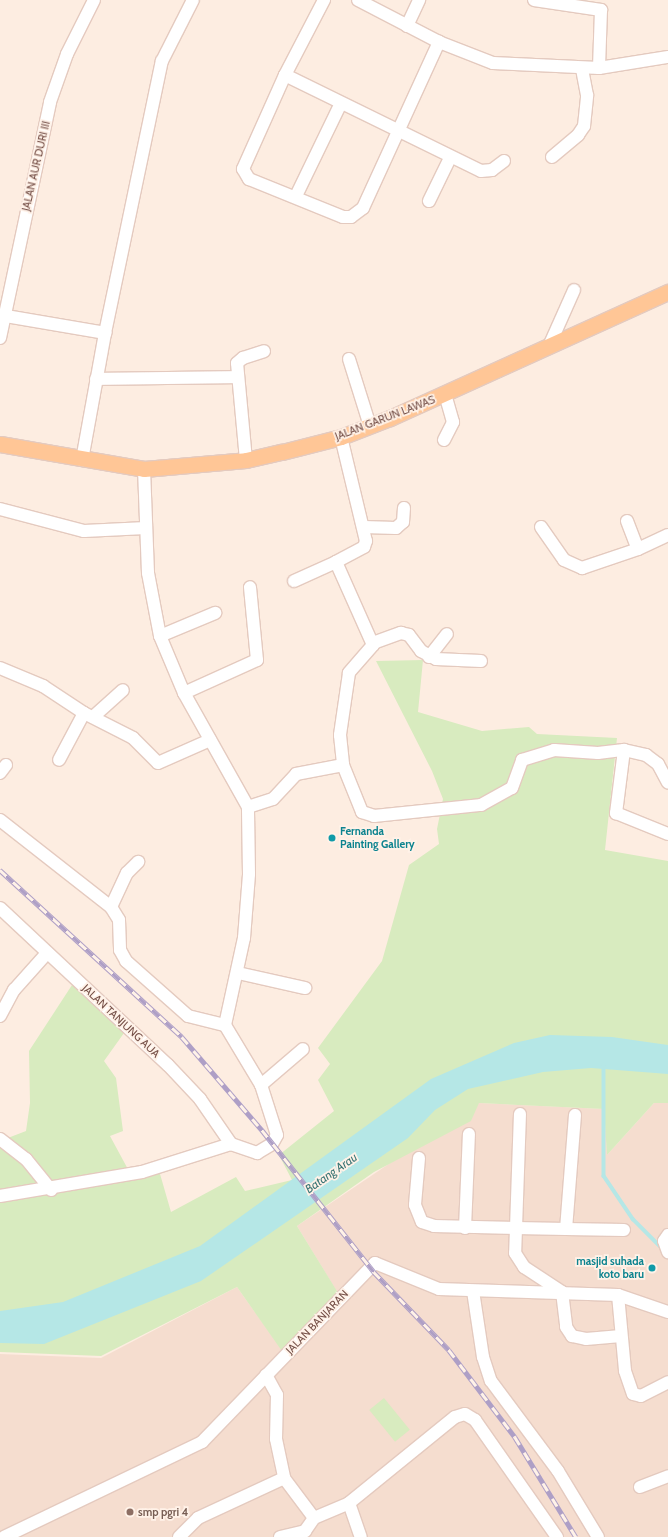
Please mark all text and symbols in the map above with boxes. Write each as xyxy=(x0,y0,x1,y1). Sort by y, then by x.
street label: JALAN AUR DURI III xyxy=(19,120,53,212)
street label: JALAN GARUN LAWAS xyxy=(333,393,437,443)
place label: Fernanda Painting Gallery xyxy=(340,825,415,851)
marker: Fernanda Painting Gallery xyxy=(327,833,337,843)
street label: JALAN TANJUNG AUA xyxy=(79,982,163,1060)
water label: Batang Arau xyxy=(302,1150,360,1196)
place label: masjid suhada koto baru xyxy=(576,1255,644,1281)
marker: masjid suhada koto baru xyxy=(647,1263,657,1273)
street label: JALAN BANJARAN xyxy=(283,1287,351,1357)
place label: smp pgri 4 xyxy=(138,1505,188,1519)
marker: smp pgri 4 xyxy=(125,1507,135,1517)

